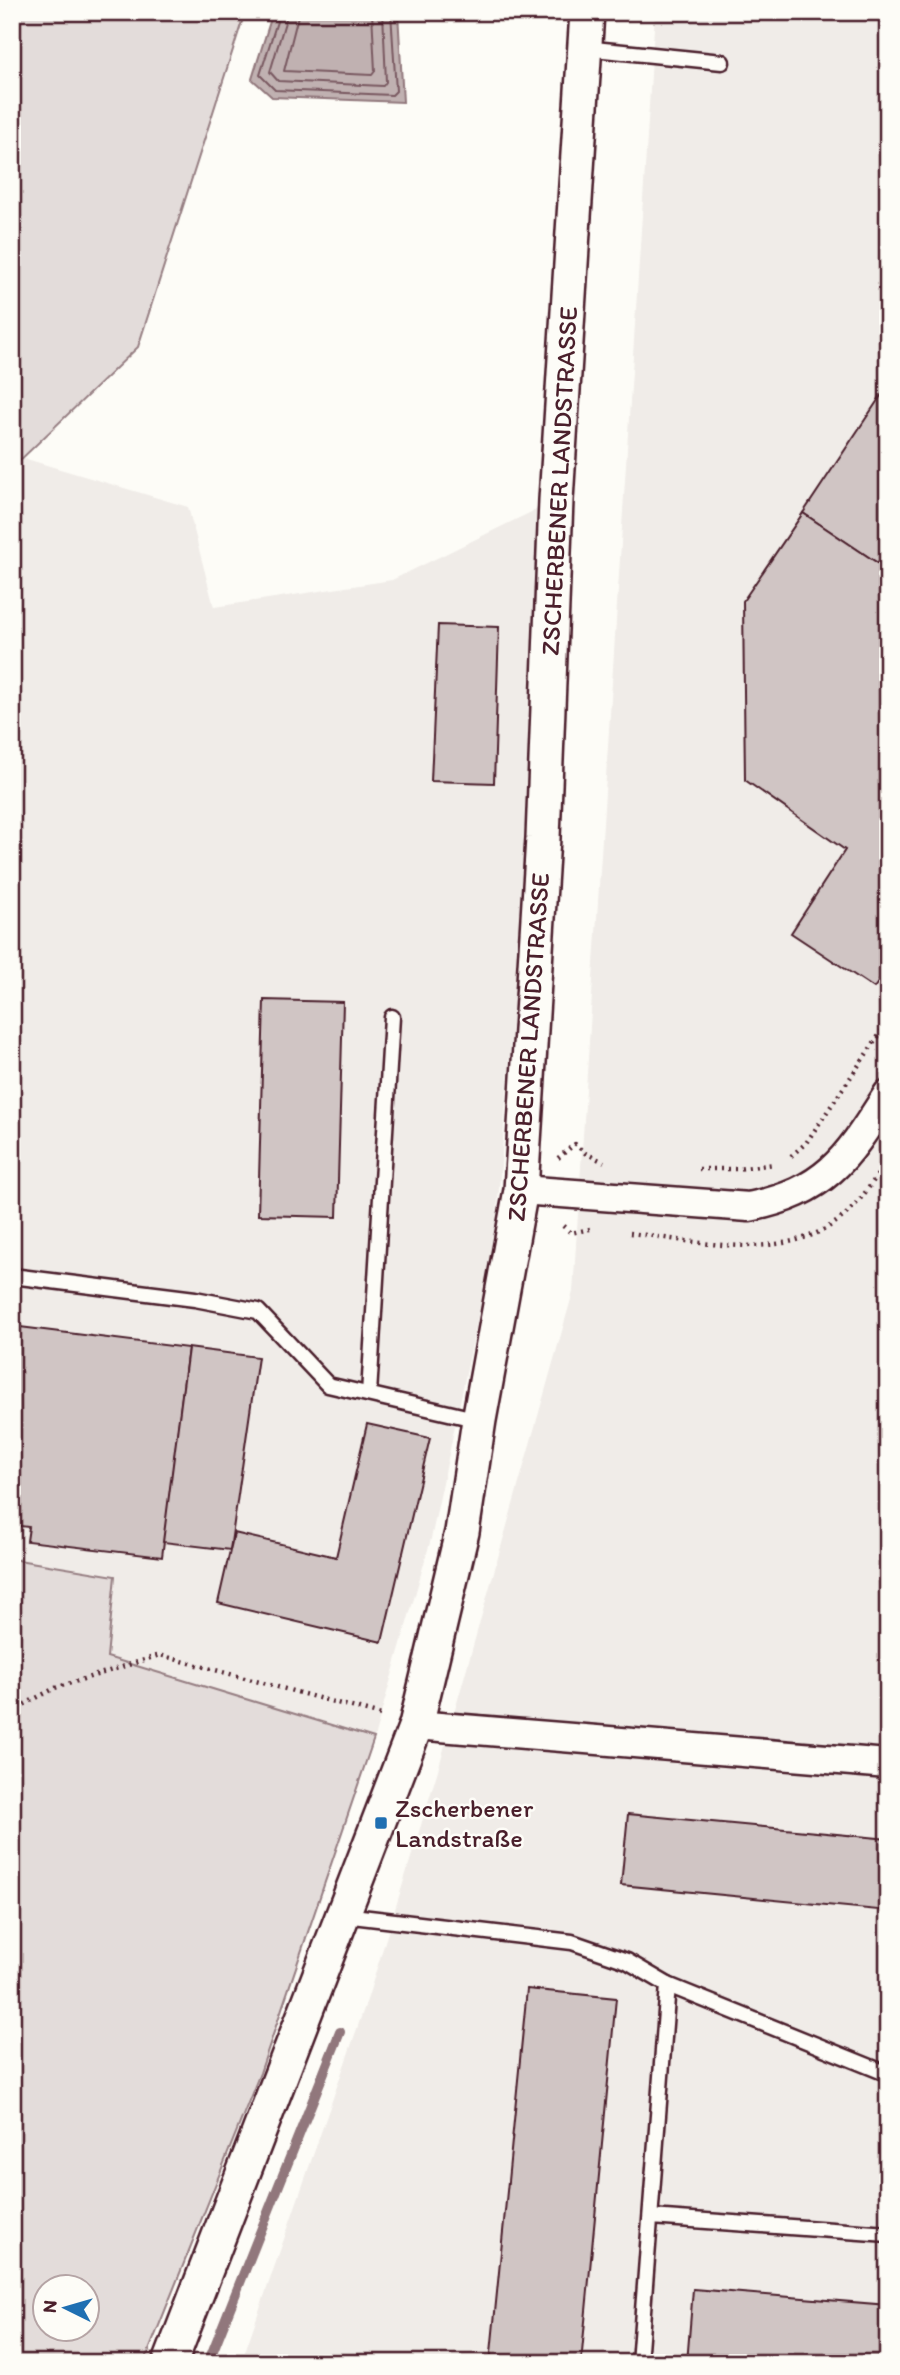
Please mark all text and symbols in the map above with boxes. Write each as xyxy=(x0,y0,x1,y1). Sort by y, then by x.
street label: ZSCHERBENER LANDSTRASSE xyxy=(534,306,584,656)
street label: ZSCHERBENER LANDSTRASSE xyxy=(500,872,556,1222)
place label: Zscherbener Landstraße xyxy=(395,1792,534,1854)
marker: Zscherbener Landstraße xyxy=(373,1815,389,1831)
north arrow xyxy=(32,2274,102,2344)
text: N xyxy=(38,2299,62,2314)

